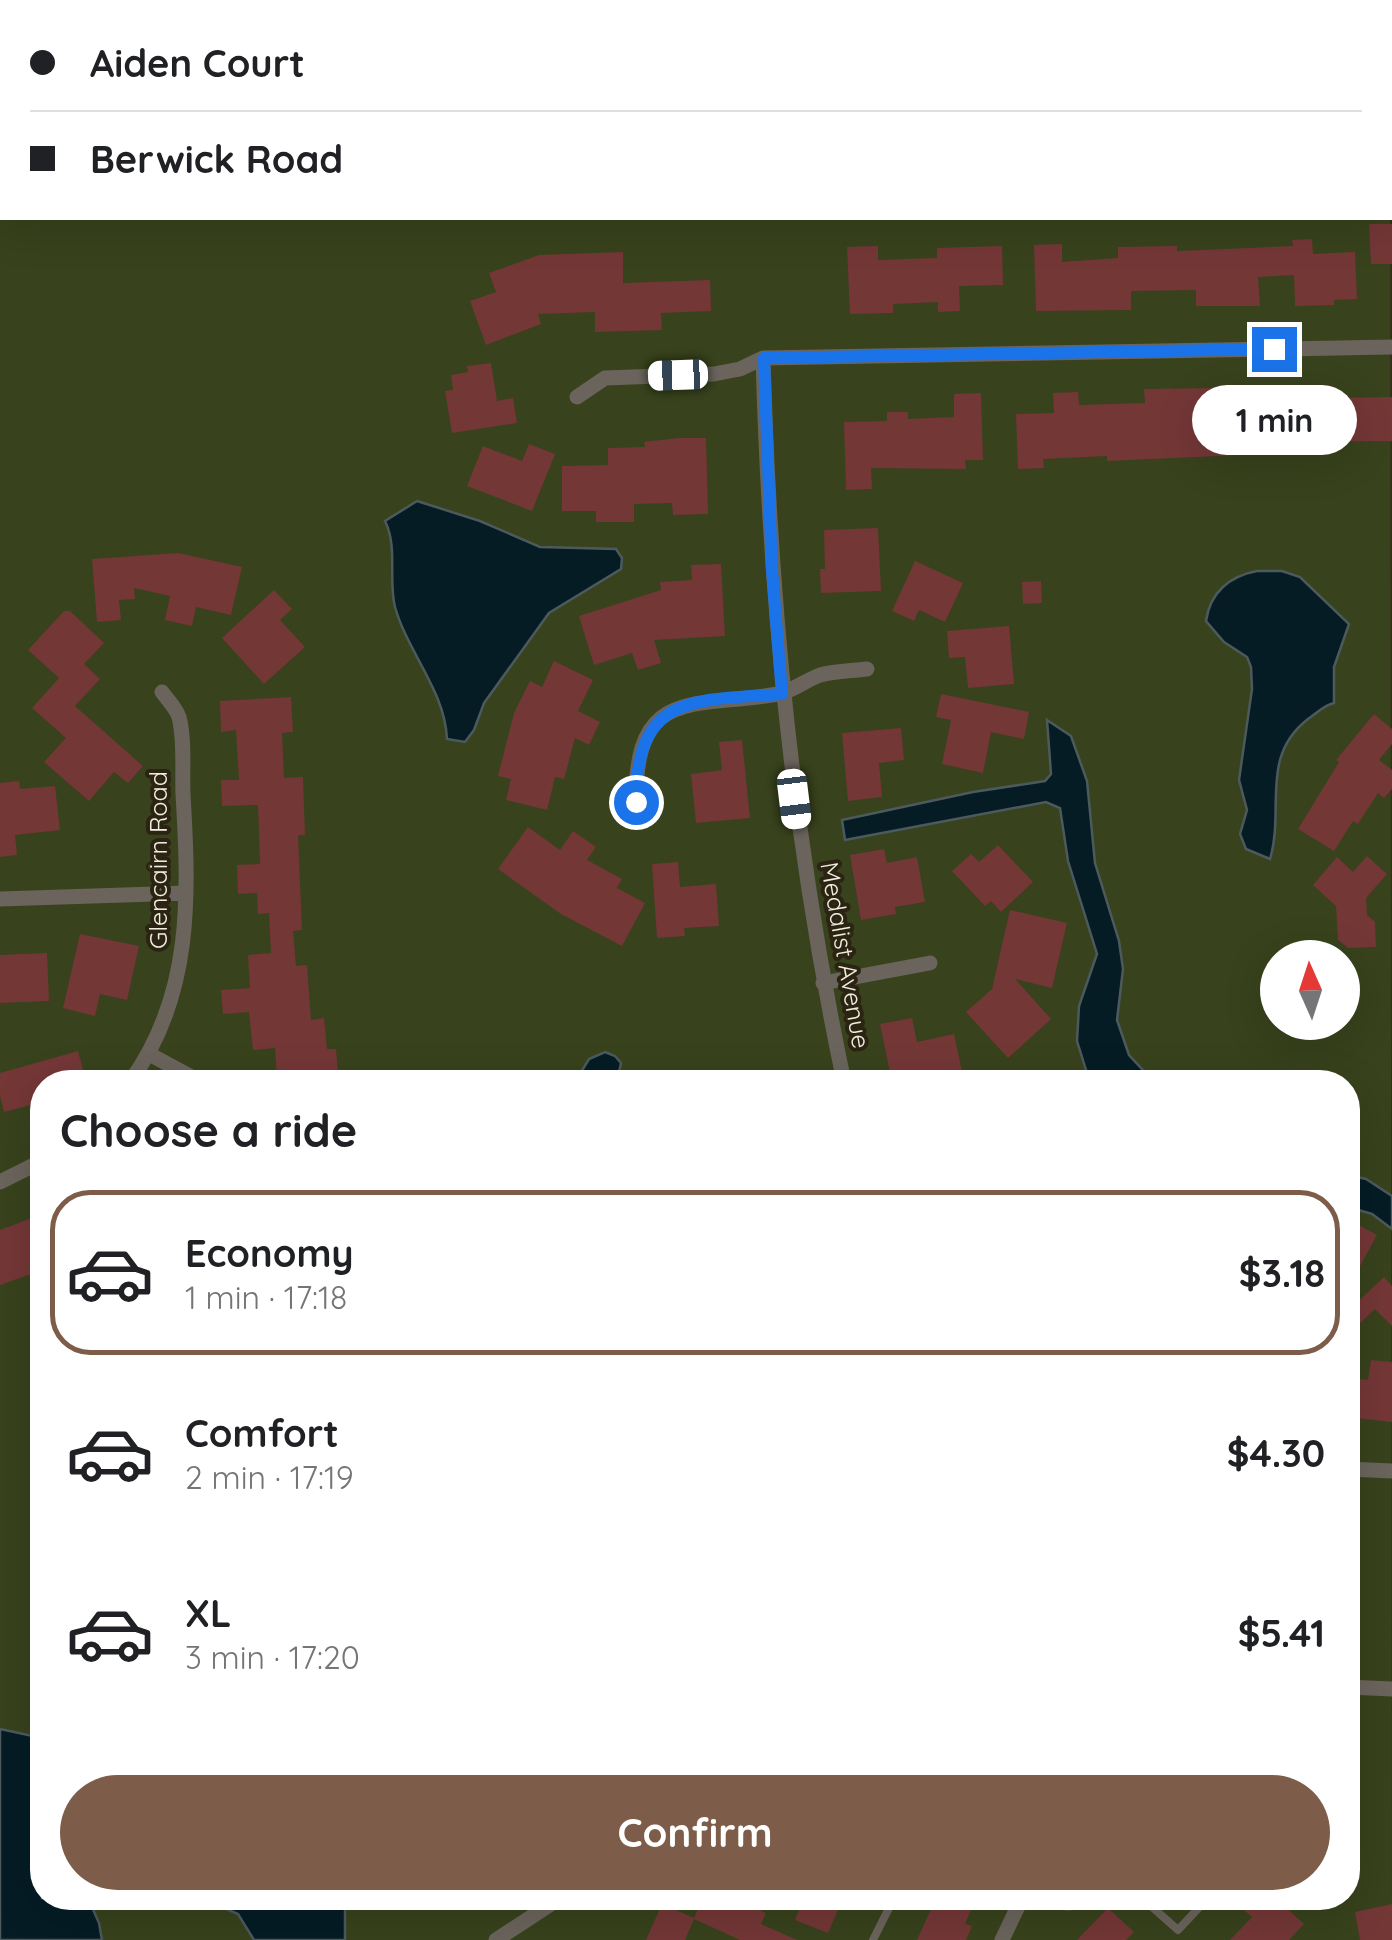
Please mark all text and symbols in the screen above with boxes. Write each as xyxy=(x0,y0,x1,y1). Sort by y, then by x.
text: Aiden Court xyxy=(90,39,305,87)
text: Berwick Road xyxy=(90,135,343,183)
route end xyxy=(1252,327,1297,372)
car xyxy=(647,359,709,391)
callout: 1 min xyxy=(1192,384,1356,454)
text: 1 min xyxy=(1236,400,1313,440)
car xyxy=(775,767,813,831)
street label: Glencairn Road xyxy=(142,771,173,949)
route start xyxy=(614,780,659,825)
street label: Medalist Avenue xyxy=(814,859,878,1051)
north arrow xyxy=(1260,940,1360,1040)
map controls xyxy=(1260,940,1360,1040)
text: Choose a ride xyxy=(60,1102,357,1158)
icon: car xyxy=(65,1228,155,1318)
text: Economy xyxy=(185,1229,354,1277)
text: $3.18 xyxy=(1239,1249,1325,1297)
text: 1 min · 17:18 xyxy=(185,1277,347,1317)
icon: car xyxy=(65,1408,155,1498)
text: Comfort xyxy=(185,1409,339,1457)
text: $4.30 xyxy=(1227,1429,1325,1477)
text: 2 min · 17:19 xyxy=(185,1457,354,1497)
icon: car xyxy=(65,1588,155,1678)
text: XL xyxy=(185,1589,231,1637)
text: $5.41 xyxy=(1238,1609,1325,1657)
text: 3 min · 17:20 xyxy=(185,1637,360,1677)
button: Confirm xyxy=(60,1775,1330,1890)

